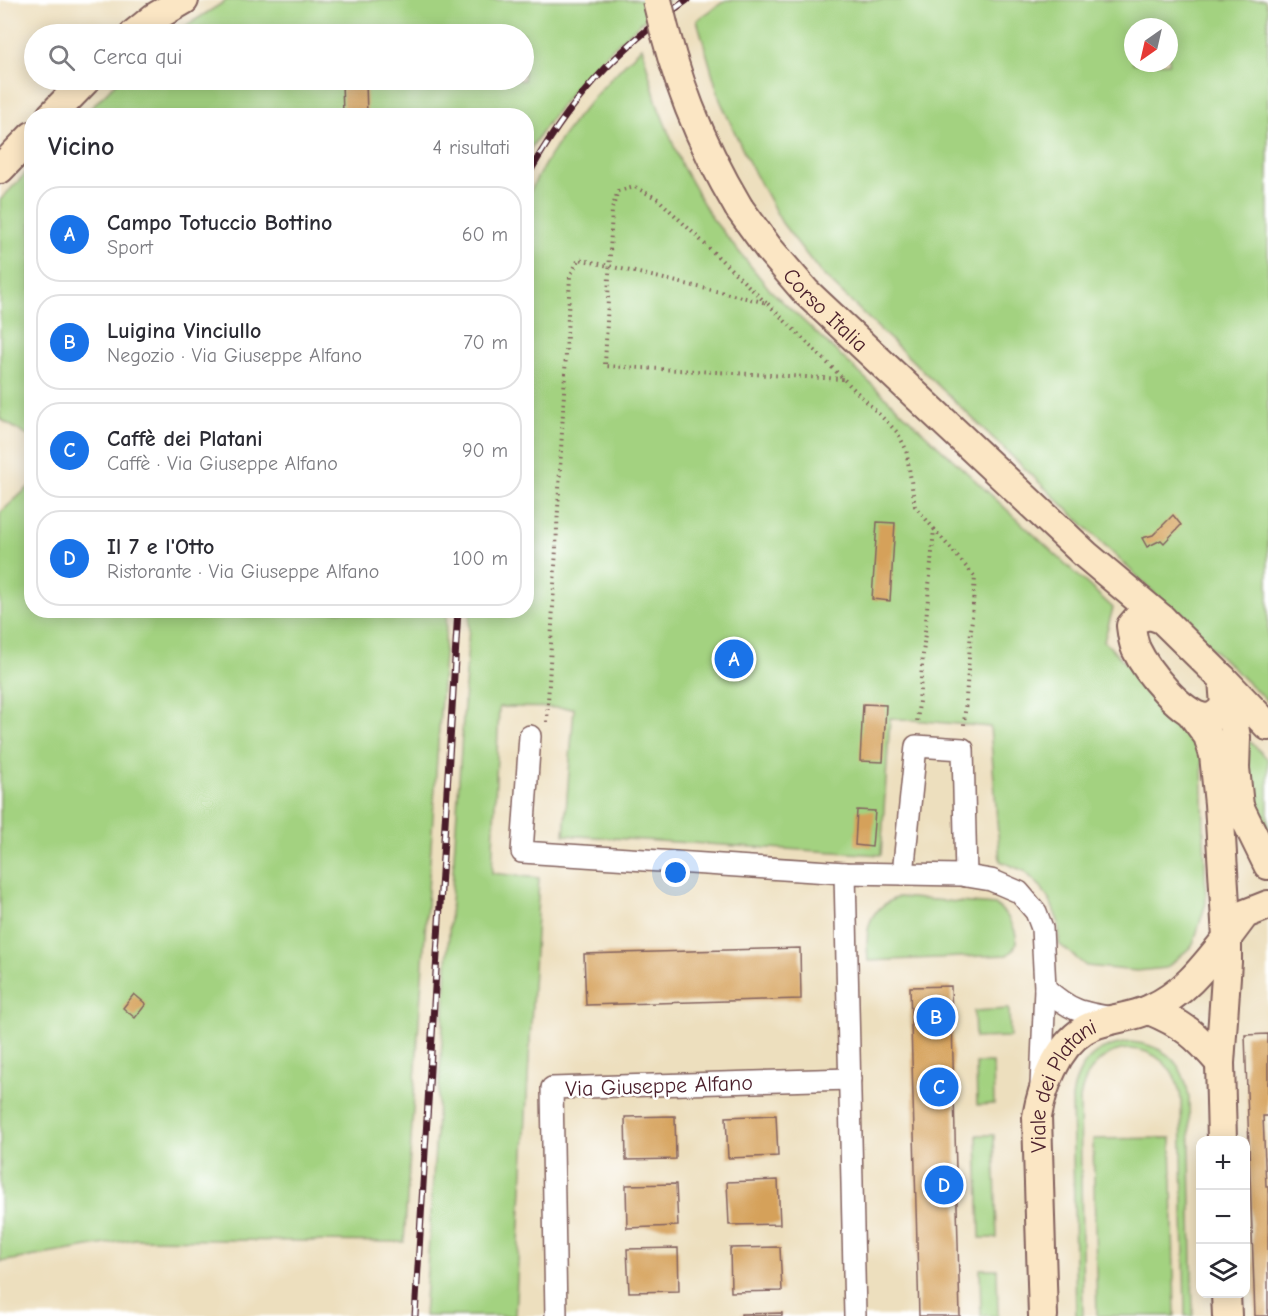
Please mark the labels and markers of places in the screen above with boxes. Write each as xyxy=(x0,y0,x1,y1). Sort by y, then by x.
pin: A xyxy=(714,636,754,682)
pin: B xyxy=(916,994,956,1040)
pin: C xyxy=(920,1064,958,1110)
pin: D xyxy=(924,1162,964,1208)

